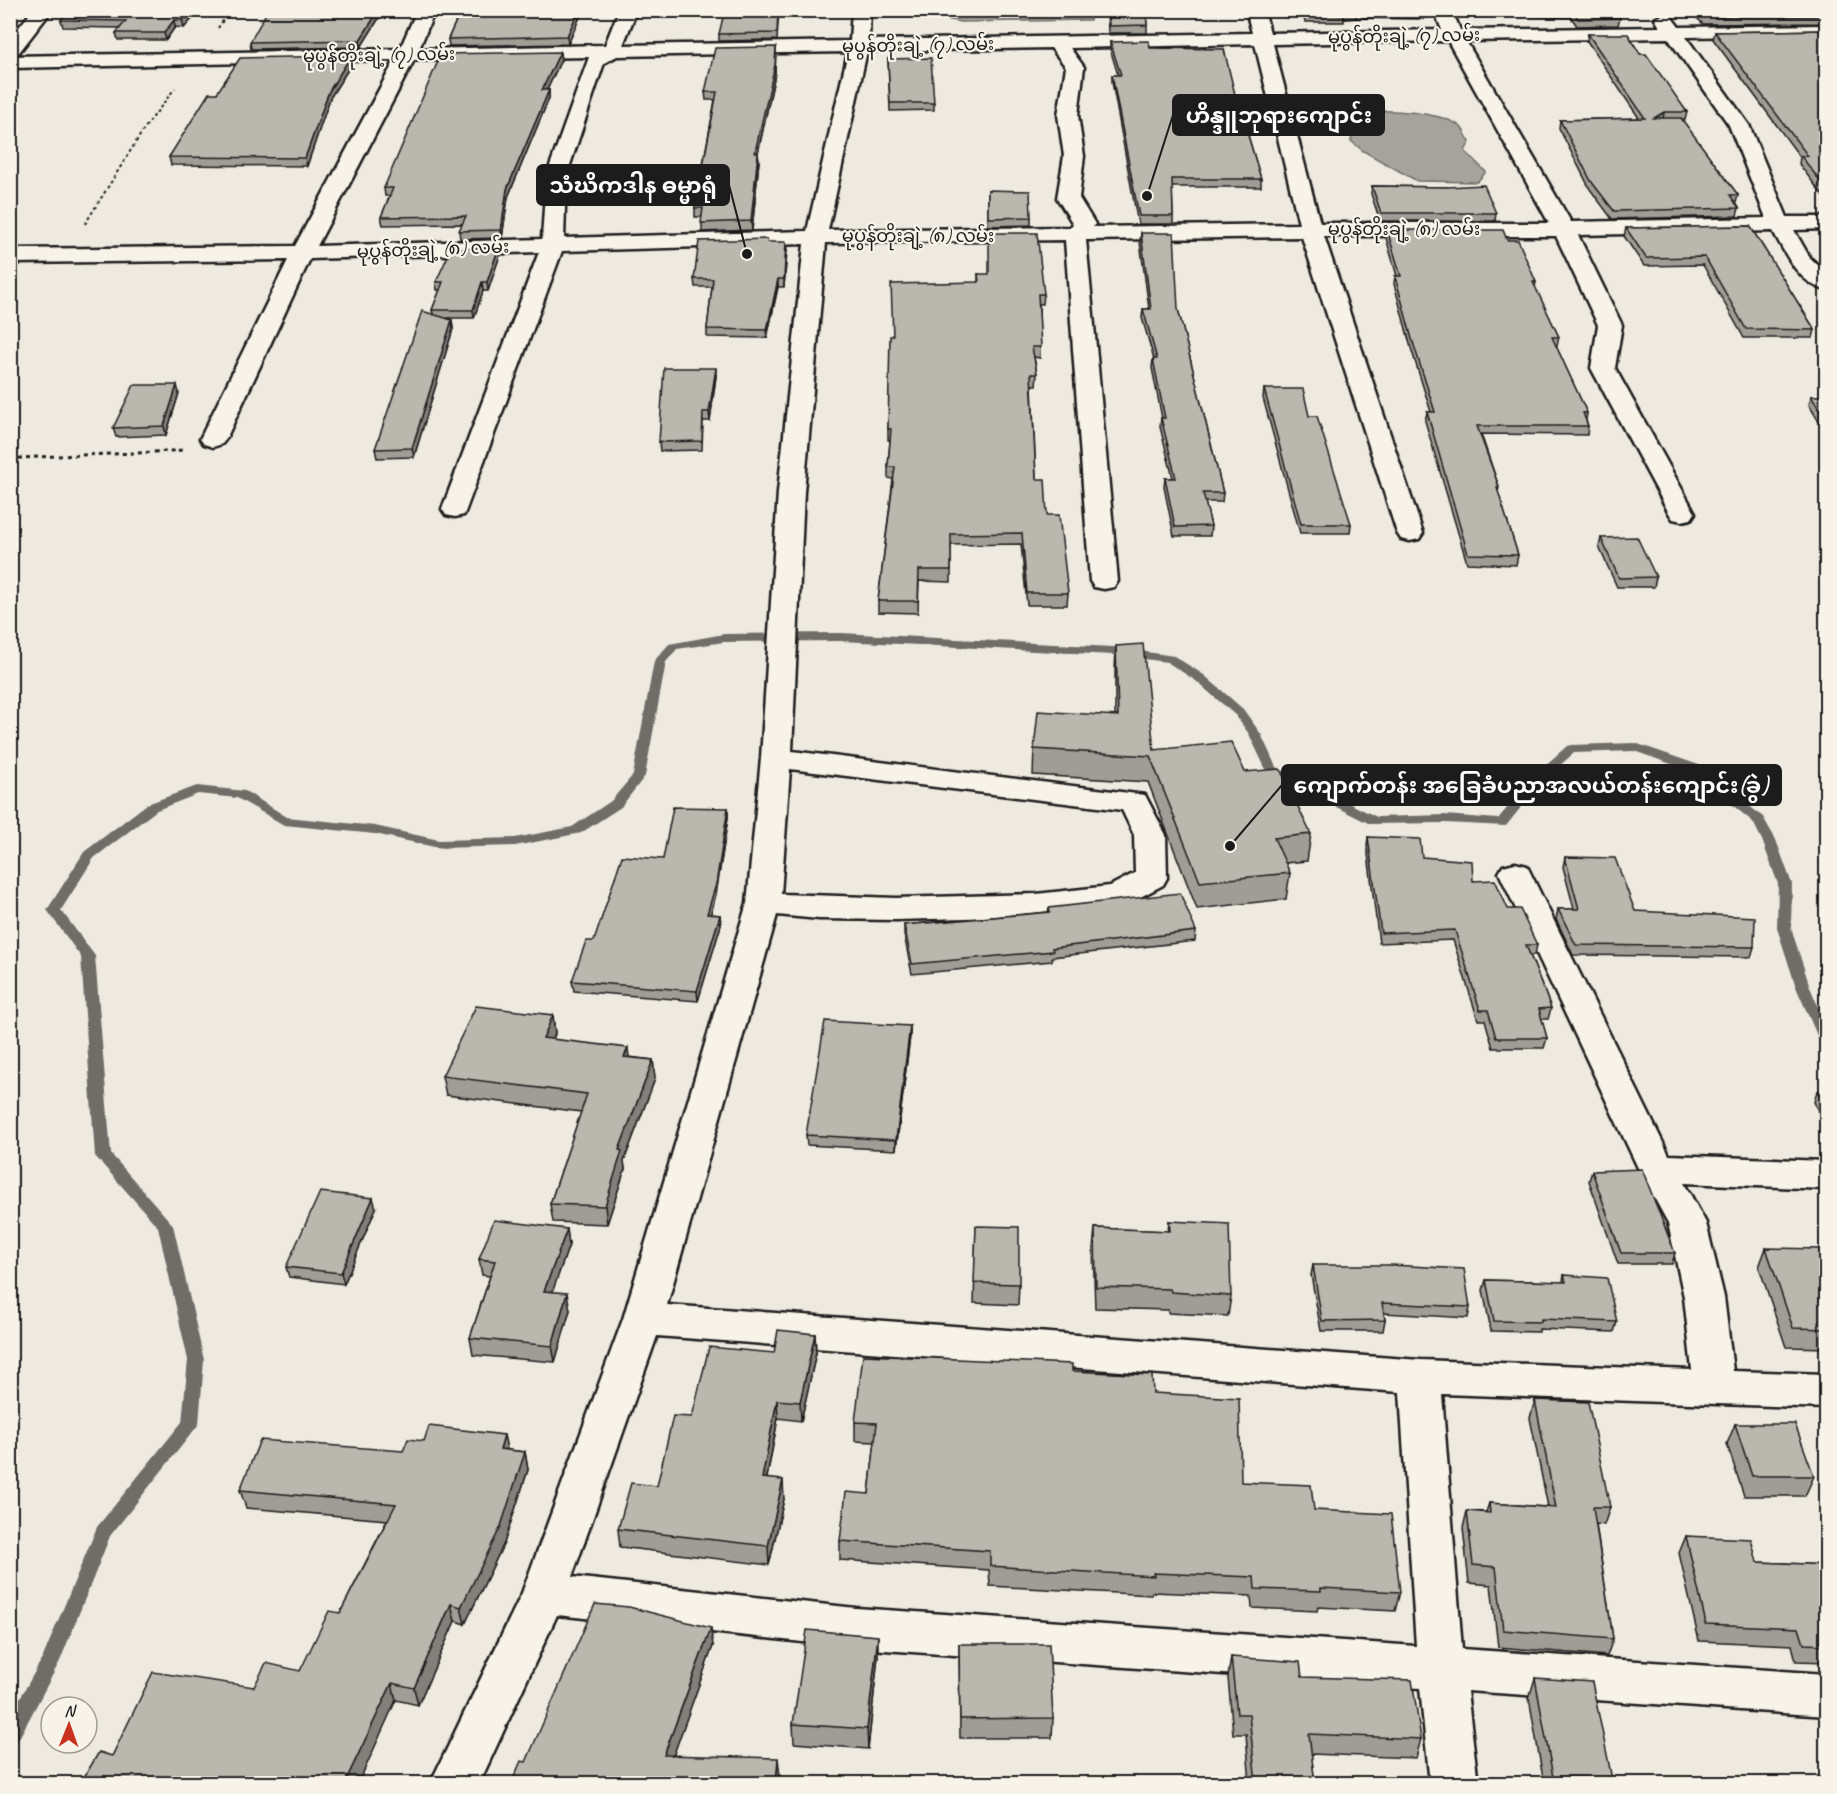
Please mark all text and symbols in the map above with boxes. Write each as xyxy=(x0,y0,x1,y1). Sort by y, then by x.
street label: မုပွန်တိုးချဲ့ (၇) လမ်း xyxy=(1328,21,1480,52)
street label: မုပွန်တိုးချဲ့ (၇) လမ်း xyxy=(842,30,994,61)
street label: မုပွန်တိုးချဲ့ (၇) လမ်း xyxy=(303,40,455,71)
callout: ဟိန္ဒူဘုရားကျောင်း xyxy=(1173,95,1384,135)
text: ဟိန္ဒူဘုရားကျောင်း xyxy=(1186,100,1372,134)
callout: သံဃိကဒါန ဓမ္မာရုံ xyxy=(537,165,729,205)
text: သံဃိကဒါန ဓမ္မာရုံ xyxy=(549,171,717,204)
street label: မုပွန်တိုးချဲ့ (၈) လမ်း xyxy=(1328,215,1480,244)
street label: မုပွန်တိုးချဲ့ (၈) လမ်း xyxy=(842,222,994,251)
street label: မုပွန်တိုးချဲ့ (၈) လမ်း xyxy=(356,232,510,267)
callout: ကျောက်တန်း အခြေခံပညာအလယ်တန်းကျောင်း(ခွဲ) xyxy=(1282,765,1781,805)
text: ကျောက်တန်း အခြေခံပညာအလယ်တန်းကျောင်း(ခွဲ) xyxy=(1294,770,1770,804)
north arrow xyxy=(39,1695,99,1755)
text: N xyxy=(64,1701,77,1721)

